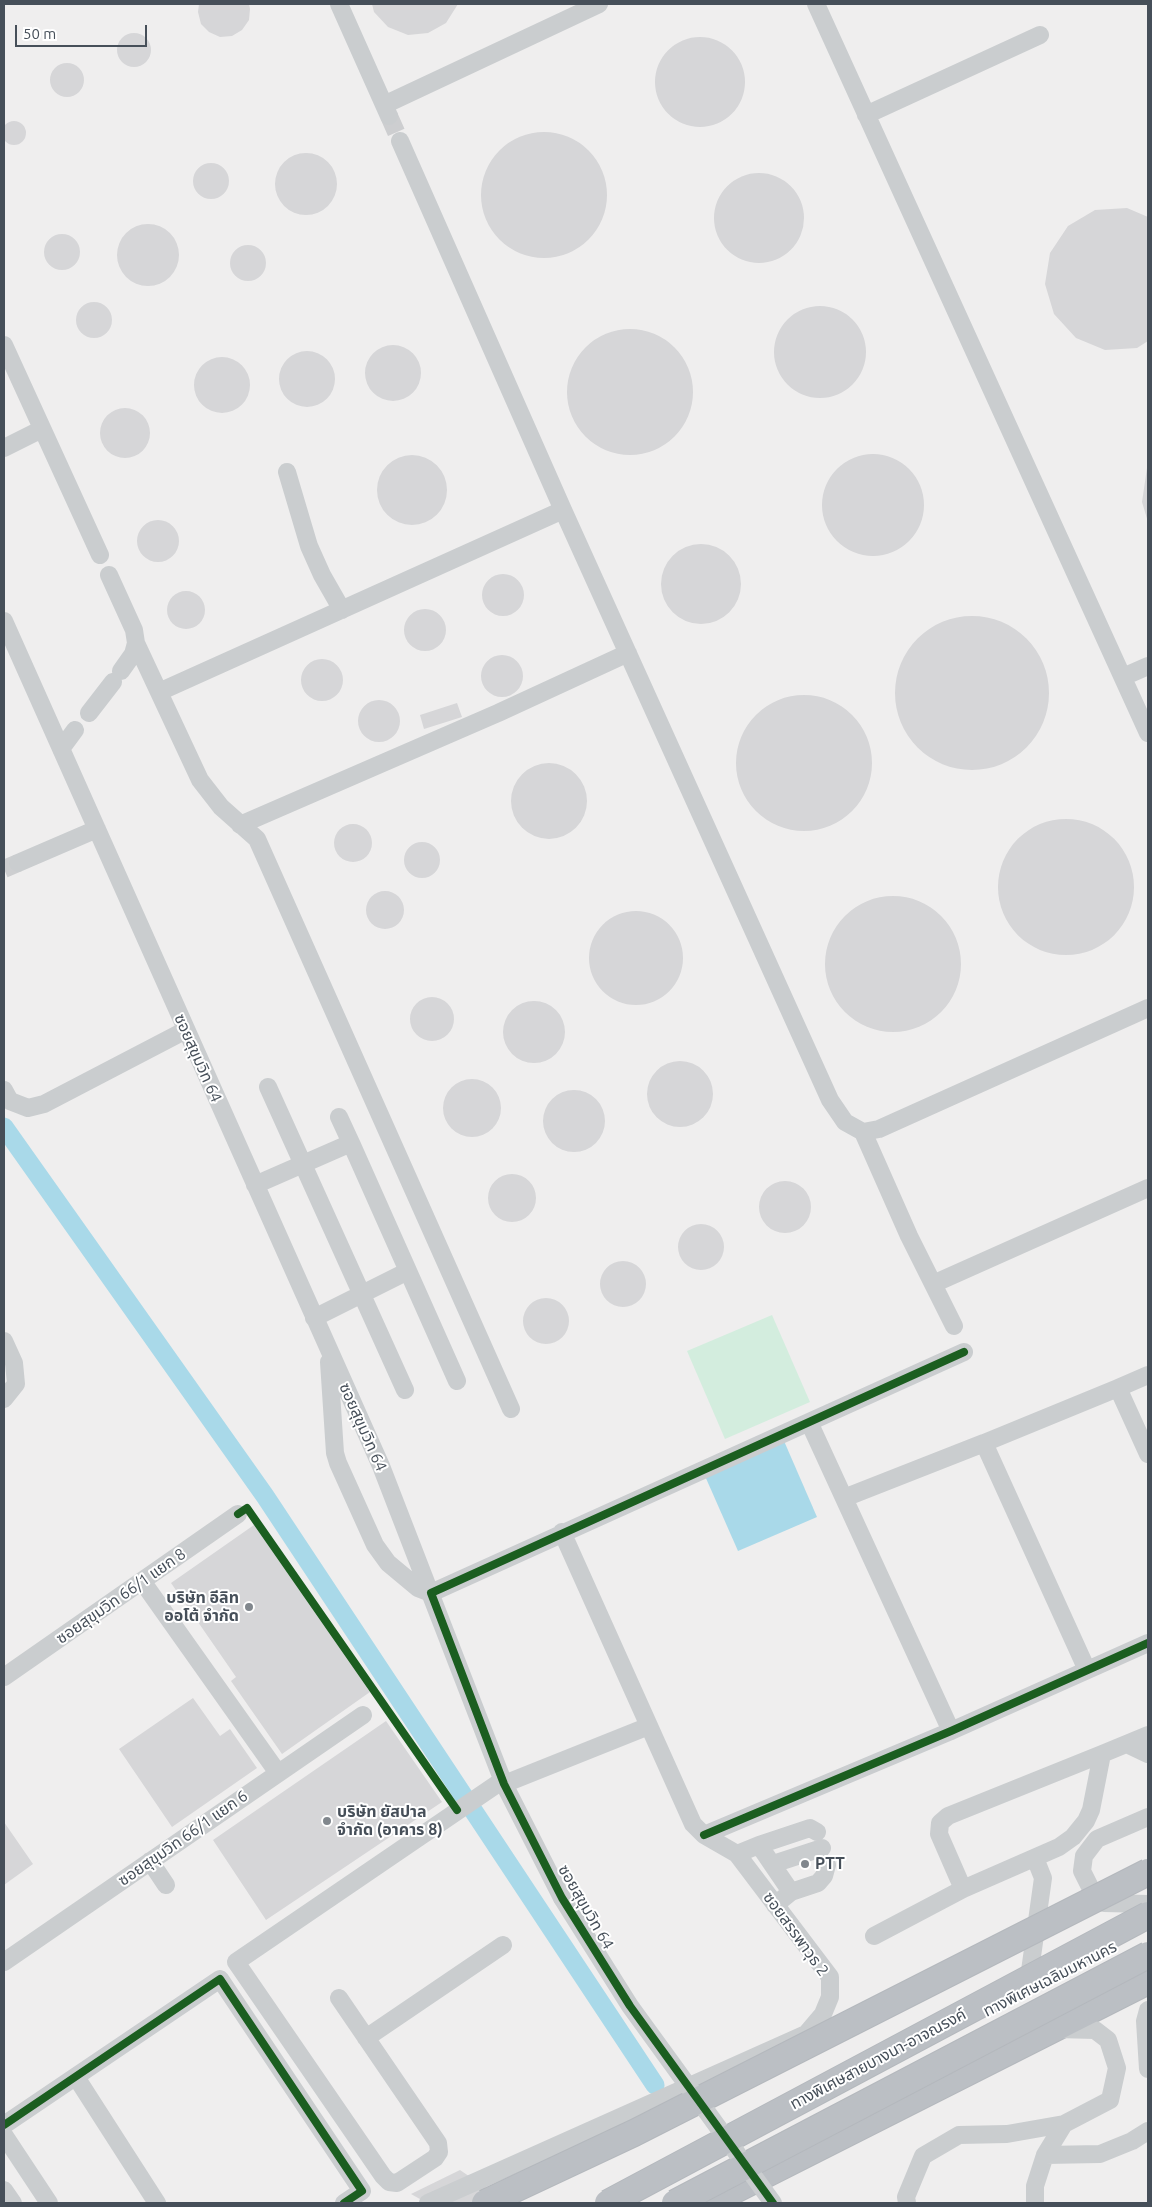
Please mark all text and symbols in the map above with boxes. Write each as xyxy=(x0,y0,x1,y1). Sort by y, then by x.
scale bar xyxy=(18,15,150,47)
text: 50 m xyxy=(23,25,56,42)
street label: ซอยสุขุมวิท 64 xyxy=(170,1011,226,1105)
street label: ซอยสุขุมวิท 64 xyxy=(335,1380,391,1474)
street label: ซอยสุขุมวิท 66/1 แยก 8 xyxy=(53,1544,189,1648)
place label: บริษัท อีลิท ออโต้ จำกัด xyxy=(164,1588,239,1626)
marker: บริษัท อีลิท ออโต้ จำกัด xyxy=(243,1601,255,1613)
street label: ซอยสุขุมวิท 66/1 แยก 6 xyxy=(115,1786,251,1890)
place label: บริษัท ยัสปาล จำกัด (อาคาร 8) xyxy=(337,1802,443,1840)
marker: บริษัท ยัสปาล จำกัด (อาคาร 8) xyxy=(321,1815,333,1827)
place label: PTT xyxy=(815,1854,845,1874)
marker: PTT xyxy=(799,1858,811,1870)
street label: ซอยสุขุมวิท 64 xyxy=(554,1861,618,1953)
street label: ซอยสรรพาวุธ 2 xyxy=(759,1888,833,1980)
street label: ทางพิเศษเฉลิมมหานคร xyxy=(980,1937,1120,2021)
street label: ทางพิเศษสายบางนา-อาจณรงค์ xyxy=(787,2004,969,2114)

